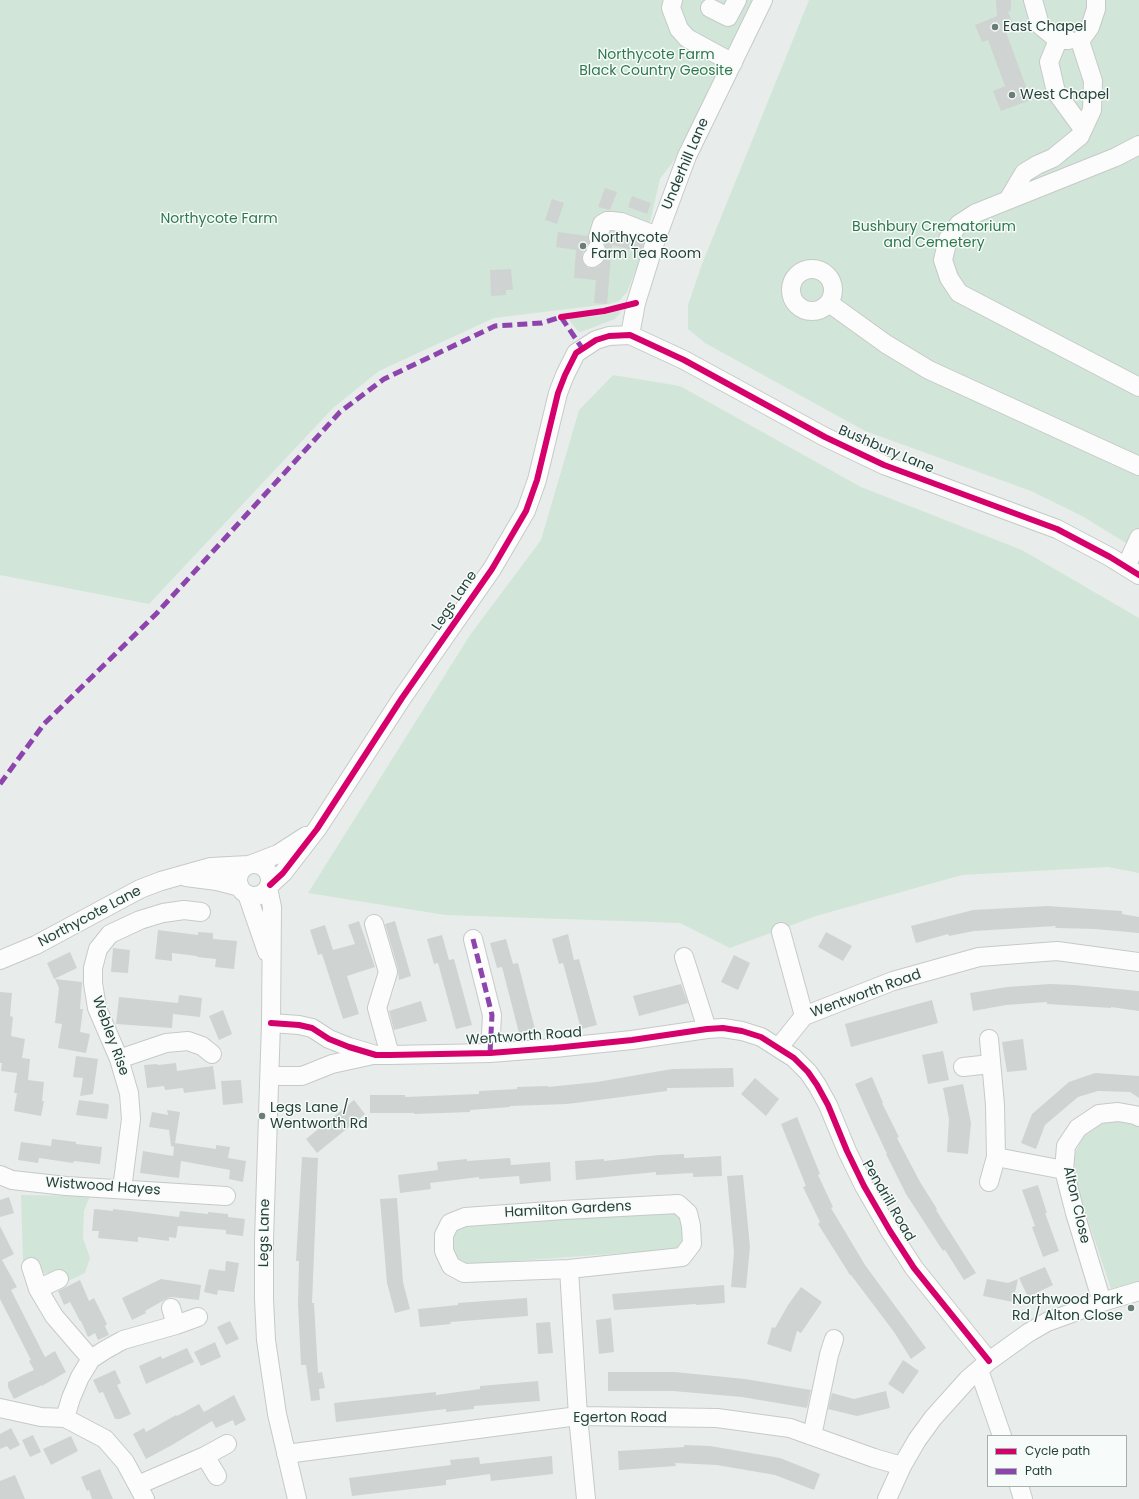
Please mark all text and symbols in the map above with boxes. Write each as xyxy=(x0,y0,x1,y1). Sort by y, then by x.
place label: East Chapel xyxy=(1003,19,1087,35)
marker: East Chapel xyxy=(990,22,1000,32)
park label: Northycote Farm Black Country Geosite xyxy=(579,47,733,80)
place label: West Chapel xyxy=(1020,87,1109,103)
marker: West Chapel xyxy=(1007,90,1017,100)
street label: Underhill Lane xyxy=(659,116,713,212)
park label: Northycote Farm xyxy=(160,211,278,227)
park label: Bushbury Crematorium and Cemetery xyxy=(852,219,1016,252)
place label: Northycote Farm Tea Room xyxy=(591,230,701,262)
marker: Northycote Farm Tea Room xyxy=(578,241,588,251)
street label: Bushbury Lane xyxy=(836,422,936,478)
street label: Legs Lane xyxy=(429,568,481,634)
street label: Northycote Lane xyxy=(36,883,144,951)
street label: Wentworth Road xyxy=(809,966,923,1022)
street label: Webley Rise xyxy=(88,994,132,1078)
street label: Wentworth Road xyxy=(465,1025,583,1049)
place label: Legs Lane / Wentworth Rd xyxy=(270,1100,368,1132)
marker: Legs Lane / Wentworth Rd xyxy=(257,1111,267,1121)
street label: Pendrill Road xyxy=(858,1157,918,1245)
street label: Alton Close xyxy=(1059,1165,1093,1245)
street label: Wistwood Hayes xyxy=(45,1175,161,1199)
street label: Hamilton Gardens xyxy=(504,1198,632,1222)
street label: Legs Lane xyxy=(256,1199,274,1267)
place label: Northwood Park Rd / Alton Close xyxy=(1012,1292,1123,1324)
marker: Northwood Park Rd / Alton Close xyxy=(1126,1303,1136,1313)
street label: Egerton Road xyxy=(573,1410,667,1426)
legend xyxy=(987,1435,1127,1487)
text: Cycle path xyxy=(1025,1442,1090,1459)
text: Path xyxy=(1025,1462,1052,1479)

